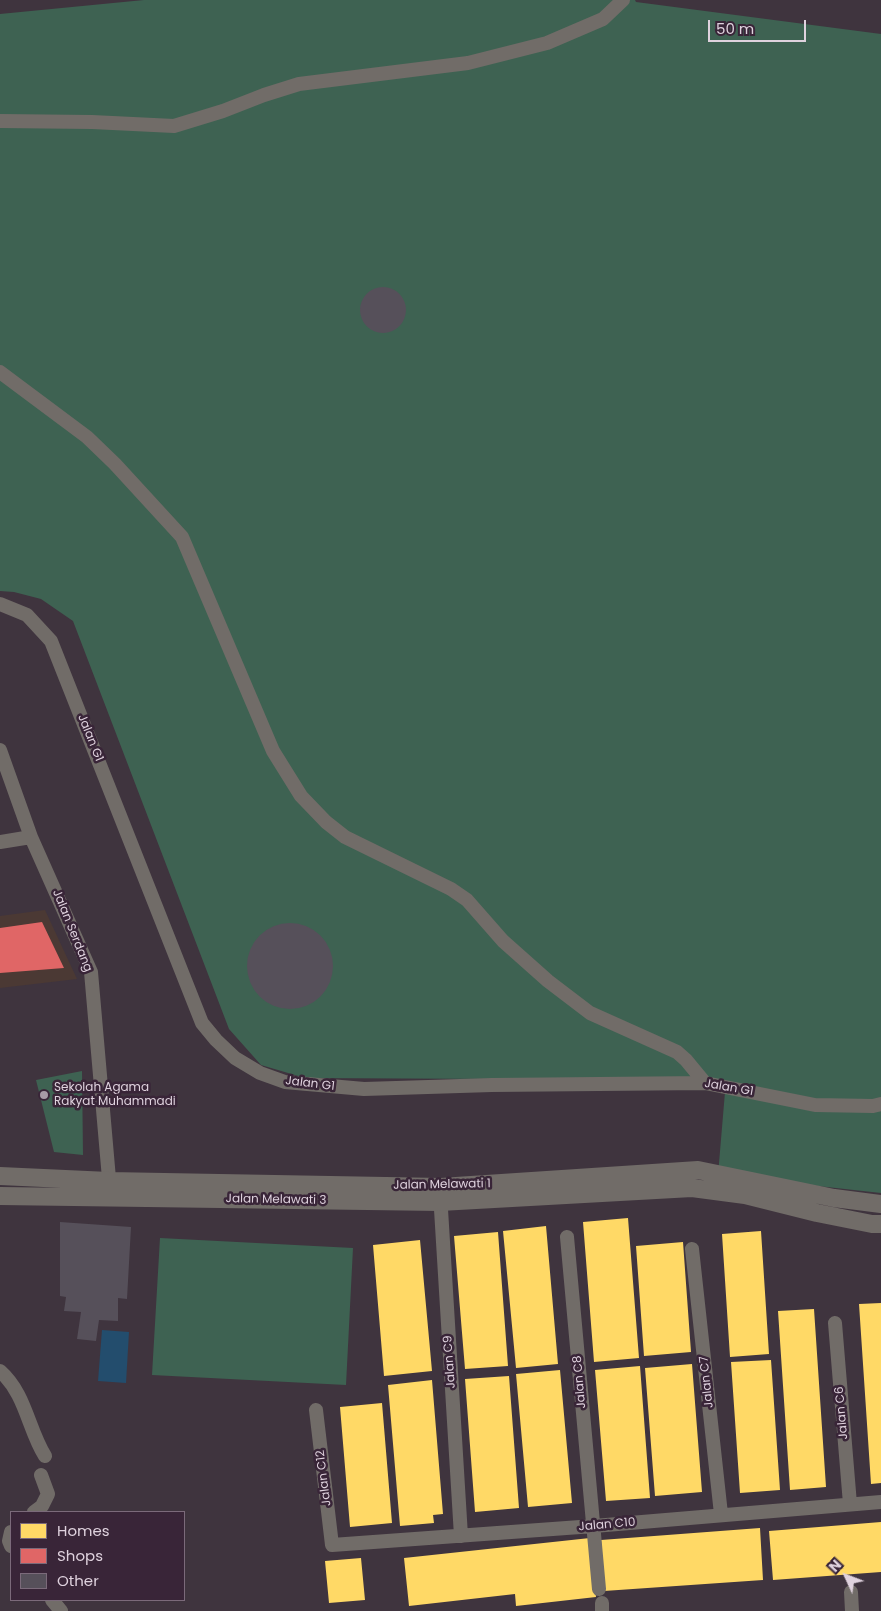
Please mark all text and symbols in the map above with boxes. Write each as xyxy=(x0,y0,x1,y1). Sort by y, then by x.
scale bar xyxy=(711,10,808,42)
text: 50 m xyxy=(716,18,754,39)
street label: Jalan G1 xyxy=(74,712,106,764)
street label: Jalan Serdang xyxy=(49,888,95,974)
street label: Jalan G1 xyxy=(285,1074,335,1094)
street label: Jalan G1 xyxy=(703,1077,755,1099)
place label: Sekolah Agama Rakyat Muhammadi xyxy=(54,1081,176,1109)
marker: Sekolah Agama Rakyat Muhammadi xyxy=(38,1089,50,1101)
street label: Jalan Melawati 1 xyxy=(393,1177,491,1193)
street label: Jalan Melawati 3 xyxy=(225,1192,327,1208)
street label: Jalan C9 xyxy=(441,1335,459,1389)
street label: Jalan C8 xyxy=(571,1355,589,1409)
street label: Jalan C7 xyxy=(697,1355,717,1409)
street label: Jalan C6 xyxy=(833,1386,851,1440)
street label: Jalan C12 xyxy=(313,1449,335,1507)
legend xyxy=(10,1511,185,1601)
street label: Jalan C10 xyxy=(578,1515,636,1535)
text: Homes xyxy=(57,1520,110,1541)
text: Shops xyxy=(57,1545,103,1566)
north arrow xyxy=(821,1551,871,1601)
text: N xyxy=(824,1555,846,1576)
text: Other xyxy=(57,1570,99,1591)

